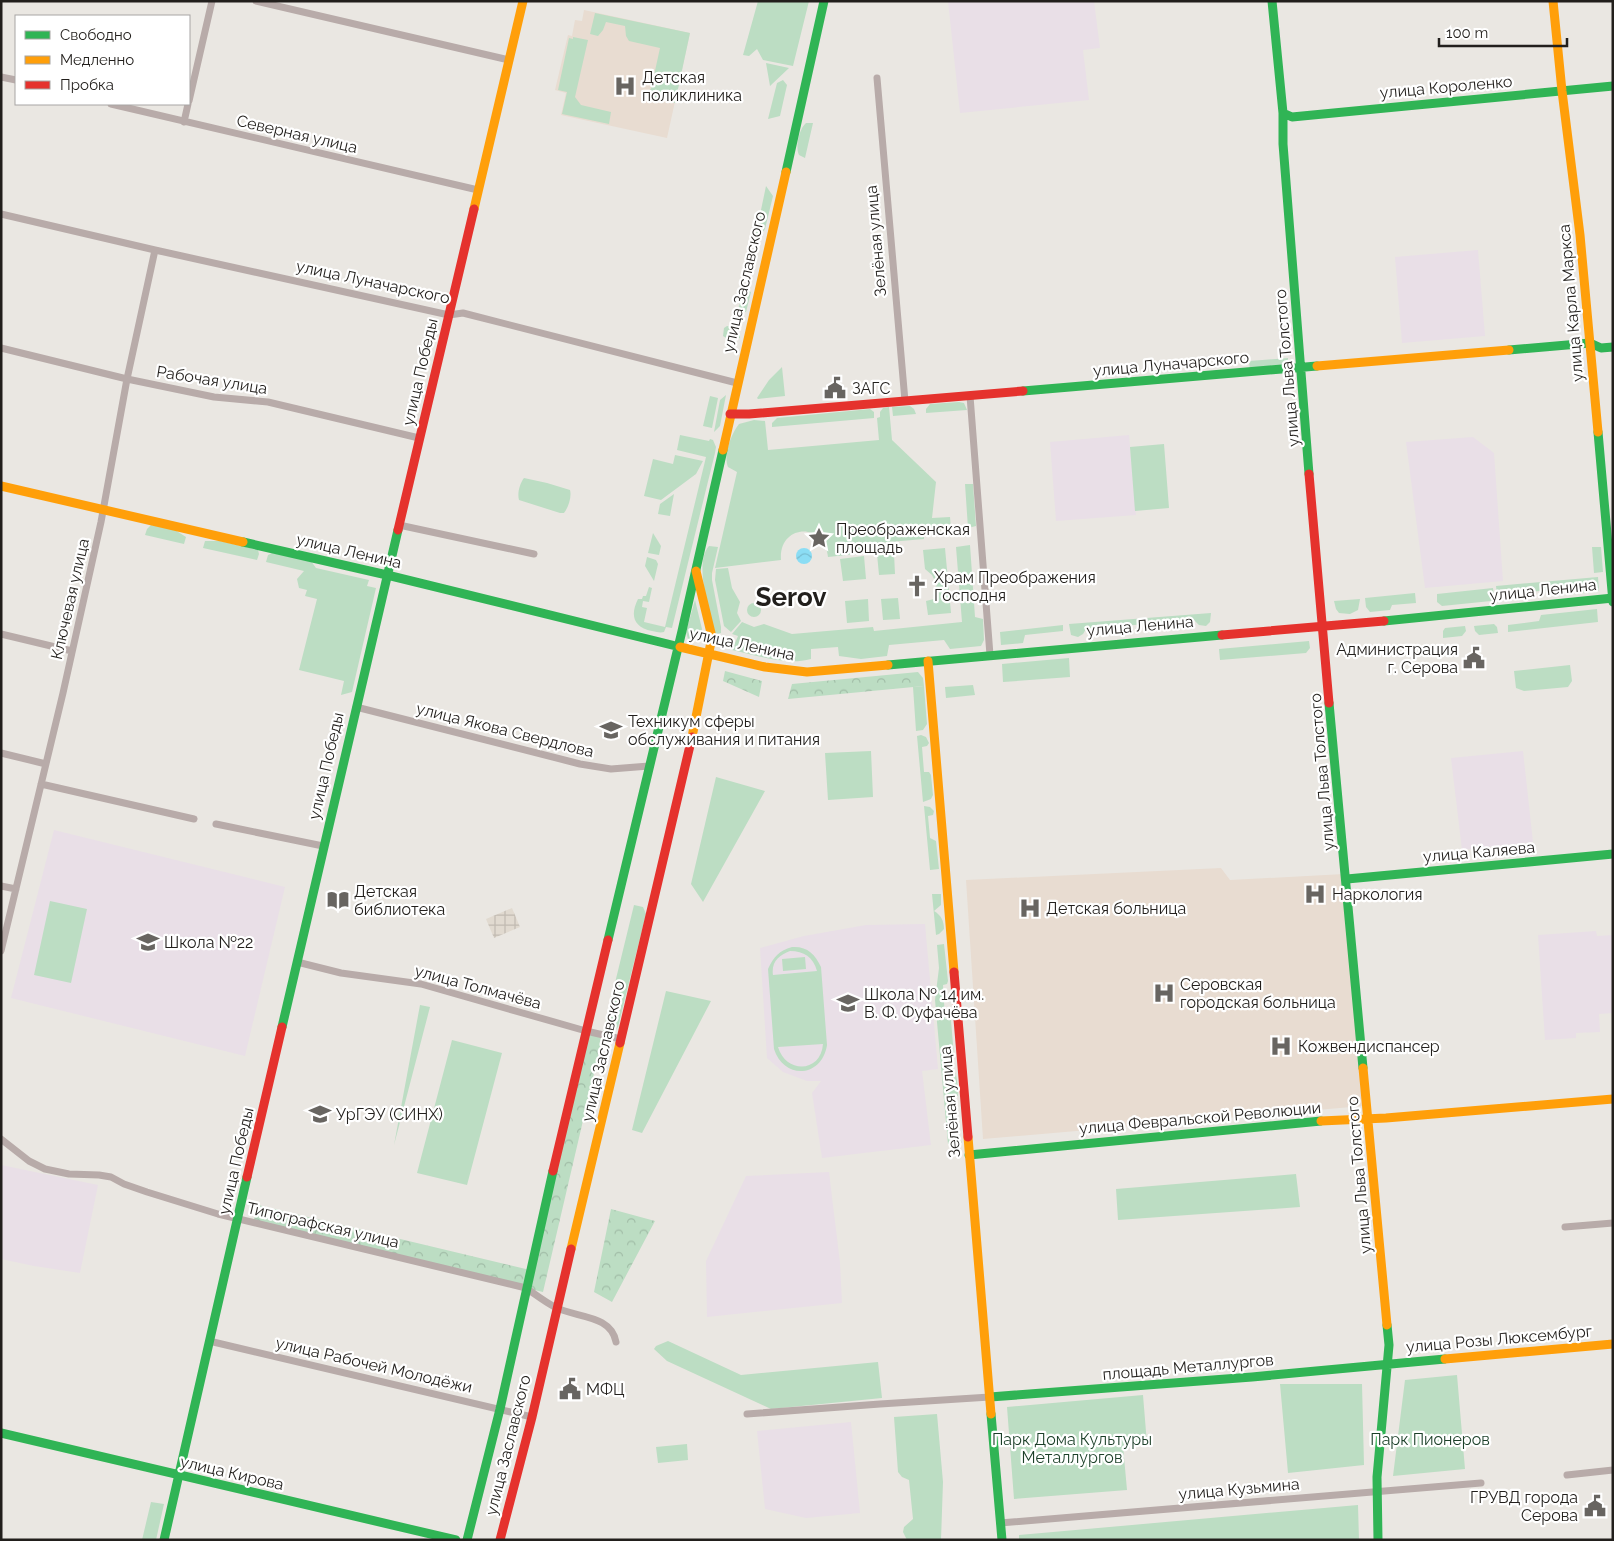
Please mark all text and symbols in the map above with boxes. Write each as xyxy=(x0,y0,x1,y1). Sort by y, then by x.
legend xyxy=(15,15,190,105)
scale bar xyxy=(1439,15,1566,47)
text: 100 m xyxy=(1446,24,1488,42)
text: Свободно xyxy=(60,26,132,44)
text: Медленно xyxy=(60,51,134,69)
place label: Детская поликлиника xyxy=(642,68,742,105)
street label: улица Короленко xyxy=(1379,72,1513,102)
hospital icon: Детская поликлиника xyxy=(612,73,638,99)
text: Пробка xyxy=(60,76,114,94)
street label: Северная улица xyxy=(235,111,359,157)
street label: Зелёная улица xyxy=(862,184,890,298)
street label: улица Заславского xyxy=(719,210,769,354)
street label: улица Карла Маркса xyxy=(1555,224,1587,382)
street label: улица Луначарского xyxy=(294,256,452,308)
street label: улица Льва Толстого xyxy=(1271,288,1303,448)
street label: улица Победы xyxy=(398,316,442,428)
street label: улица Луначарского xyxy=(1092,348,1250,380)
street label: Рабочая улица xyxy=(155,362,269,398)
public building icon: ЗАГС xyxy=(822,375,848,401)
place label: ЗАГС xyxy=(852,379,891,398)
place label: Преображенская площадь xyxy=(836,520,970,557)
place icon: Преображенская площадь xyxy=(806,525,832,551)
street label: улица Ленина xyxy=(295,530,403,572)
street label: Ключевая улица xyxy=(47,537,93,661)
place label: Храм Преображения Господня xyxy=(934,568,1096,605)
church icon: Храм Преображения Господня xyxy=(904,573,930,599)
street label: улица Ленина xyxy=(1489,575,1597,605)
district label: Serov xyxy=(756,582,827,612)
street label: улица Ленина xyxy=(1086,612,1194,640)
street label: улица Ленина xyxy=(688,624,796,664)
place label: Администрация г. Серова xyxy=(1336,640,1458,677)
public building icon: Администрация г. Серова xyxy=(1461,645,1487,671)
street label: улица Льва Толстого xyxy=(1306,692,1338,852)
street label: улица Якова Свердлова xyxy=(414,699,596,761)
street label: улица Победы xyxy=(304,710,348,822)
place label: Техникум сферы обслуживания и питания xyxy=(628,712,820,749)
school or university icon: Техникум сферы обслуживания и питания xyxy=(598,717,624,743)
street label: улица Каляева xyxy=(1422,838,1536,866)
hospital icon: Наркология xyxy=(1302,881,1328,907)
place label: Детская библиотека xyxy=(354,882,445,919)
place label: Наркология xyxy=(1332,885,1423,904)
library icon: Детская библиотека xyxy=(325,887,351,913)
hospital icon: Детская больница xyxy=(1017,895,1043,921)
place label: Детская больница xyxy=(1046,899,1186,918)
school or university icon: Школа №22 xyxy=(135,929,161,955)
place label: Школа №22 xyxy=(164,933,253,952)
street label: улица Толмачёва xyxy=(413,961,543,1013)
place label: Серовская городская больница xyxy=(1180,975,1336,1012)
street label: улица Заславского xyxy=(578,979,628,1123)
hospital icon: Серовская городская больница xyxy=(1151,980,1177,1006)
place label: Школа № 14 им. В. Ф. Фуфачёва xyxy=(864,985,984,1022)
school or university icon: Школа № 14 им. В. Ф. Фуфачёва xyxy=(835,990,861,1016)
hospital icon: Кожвендиспансер xyxy=(1268,1033,1294,1059)
place label: Кожвендиспансер xyxy=(1298,1037,1440,1056)
street label: Зелёная улица xyxy=(936,1045,964,1159)
street label: улица Льва Толстого xyxy=(1343,1095,1375,1255)
street label: улица Февральской Революции xyxy=(1078,1098,1322,1138)
school or university icon: УрГЭУ (СИНХ) xyxy=(307,1101,333,1127)
street label: улица Победы xyxy=(214,1105,258,1217)
place label: УрГЭУ (СИНХ) xyxy=(336,1105,443,1124)
street label: Типографская улица xyxy=(245,1198,401,1252)
street label: улица Розы Люксембург xyxy=(1405,1321,1593,1357)
street label: улица Рабочей Молодёжи xyxy=(274,1333,474,1397)
street label: площадь Металлургов xyxy=(1102,1350,1274,1384)
street label: улица Заславского xyxy=(481,1373,535,1517)
public building icon: МФЦ xyxy=(557,1376,583,1402)
place label: МФЦ xyxy=(586,1380,625,1399)
park label: Парк Дома Культуры Металлургов xyxy=(992,1430,1152,1467)
park label: Парк Пионеров xyxy=(1370,1430,1490,1449)
street label: улица Кирова xyxy=(178,1452,286,1494)
street label: улица Кузьмина xyxy=(1178,1474,1300,1504)
place label: ГРУВД города Серова xyxy=(1470,1488,1578,1525)
public building icon: ГРУВД города Серова xyxy=(1582,1493,1608,1519)

